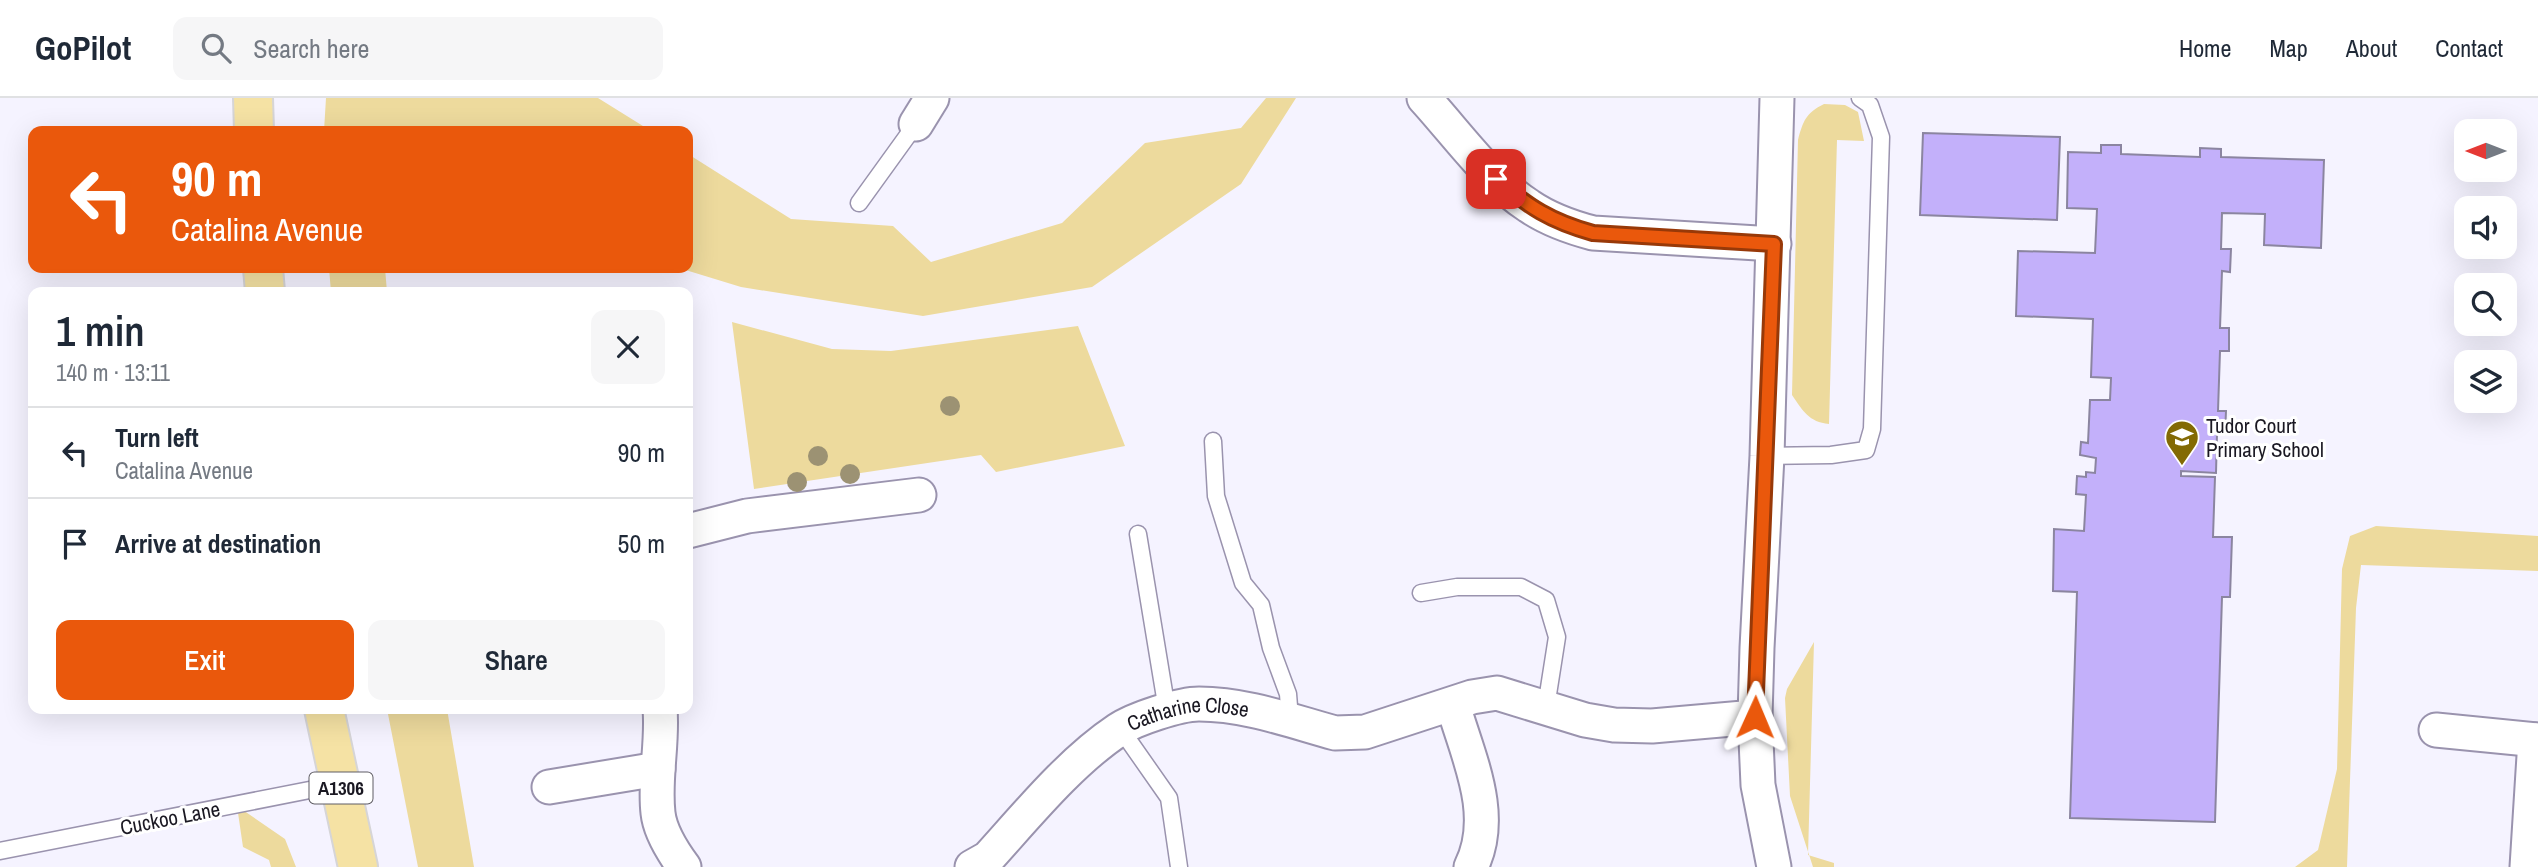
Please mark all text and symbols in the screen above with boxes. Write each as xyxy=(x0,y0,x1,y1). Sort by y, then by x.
search box xyxy=(173,17,663,80)
text: GoPilot xyxy=(35,26,131,70)
icon: search xyxy=(197,29,235,67)
text: Search here xyxy=(253,31,369,66)
text: Home xyxy=(2179,32,2231,64)
text: Map xyxy=(2269,32,2308,64)
text: About xyxy=(2346,32,2397,64)
text: Contact xyxy=(2435,32,2503,64)
north arrow xyxy=(2454,119,2516,182)
map controls xyxy=(2454,119,2517,413)
text: 90 m xyxy=(171,145,263,211)
pin xyxy=(1466,149,1526,209)
icon: left xyxy=(56,154,147,245)
icon: arrive xyxy=(1477,160,1515,198)
button: sound xyxy=(2454,196,2517,259)
text: Catalina Avenue xyxy=(171,208,363,251)
button: search xyxy=(2454,273,2517,336)
text: 1 min xyxy=(56,303,145,359)
button: close xyxy=(591,310,665,384)
button: layers xyxy=(2454,350,2517,413)
text: 140 m · 13:11 xyxy=(56,357,170,388)
place label: Tudor Court Primary School xyxy=(2206,411,2324,464)
school or university icon: Tudor Court Primary School xyxy=(2163,418,2201,467)
text: Turn left xyxy=(115,420,199,455)
icon: left xyxy=(56,434,94,472)
text: 90 m xyxy=(618,435,665,470)
text: Catalina Avenue xyxy=(115,455,253,486)
icon: arrive xyxy=(56,525,94,563)
text: Arrive at destination xyxy=(115,526,321,561)
text: 50 m xyxy=(618,526,665,561)
button: Exit xyxy=(56,620,354,700)
button: Share xyxy=(368,620,665,700)
position arrow xyxy=(1718,680,1792,754)
street label: Catharine Close xyxy=(1122,689,1252,738)
road number: A1306 xyxy=(310,772,372,804)
street label: Cuckoo Lane xyxy=(117,794,223,842)

